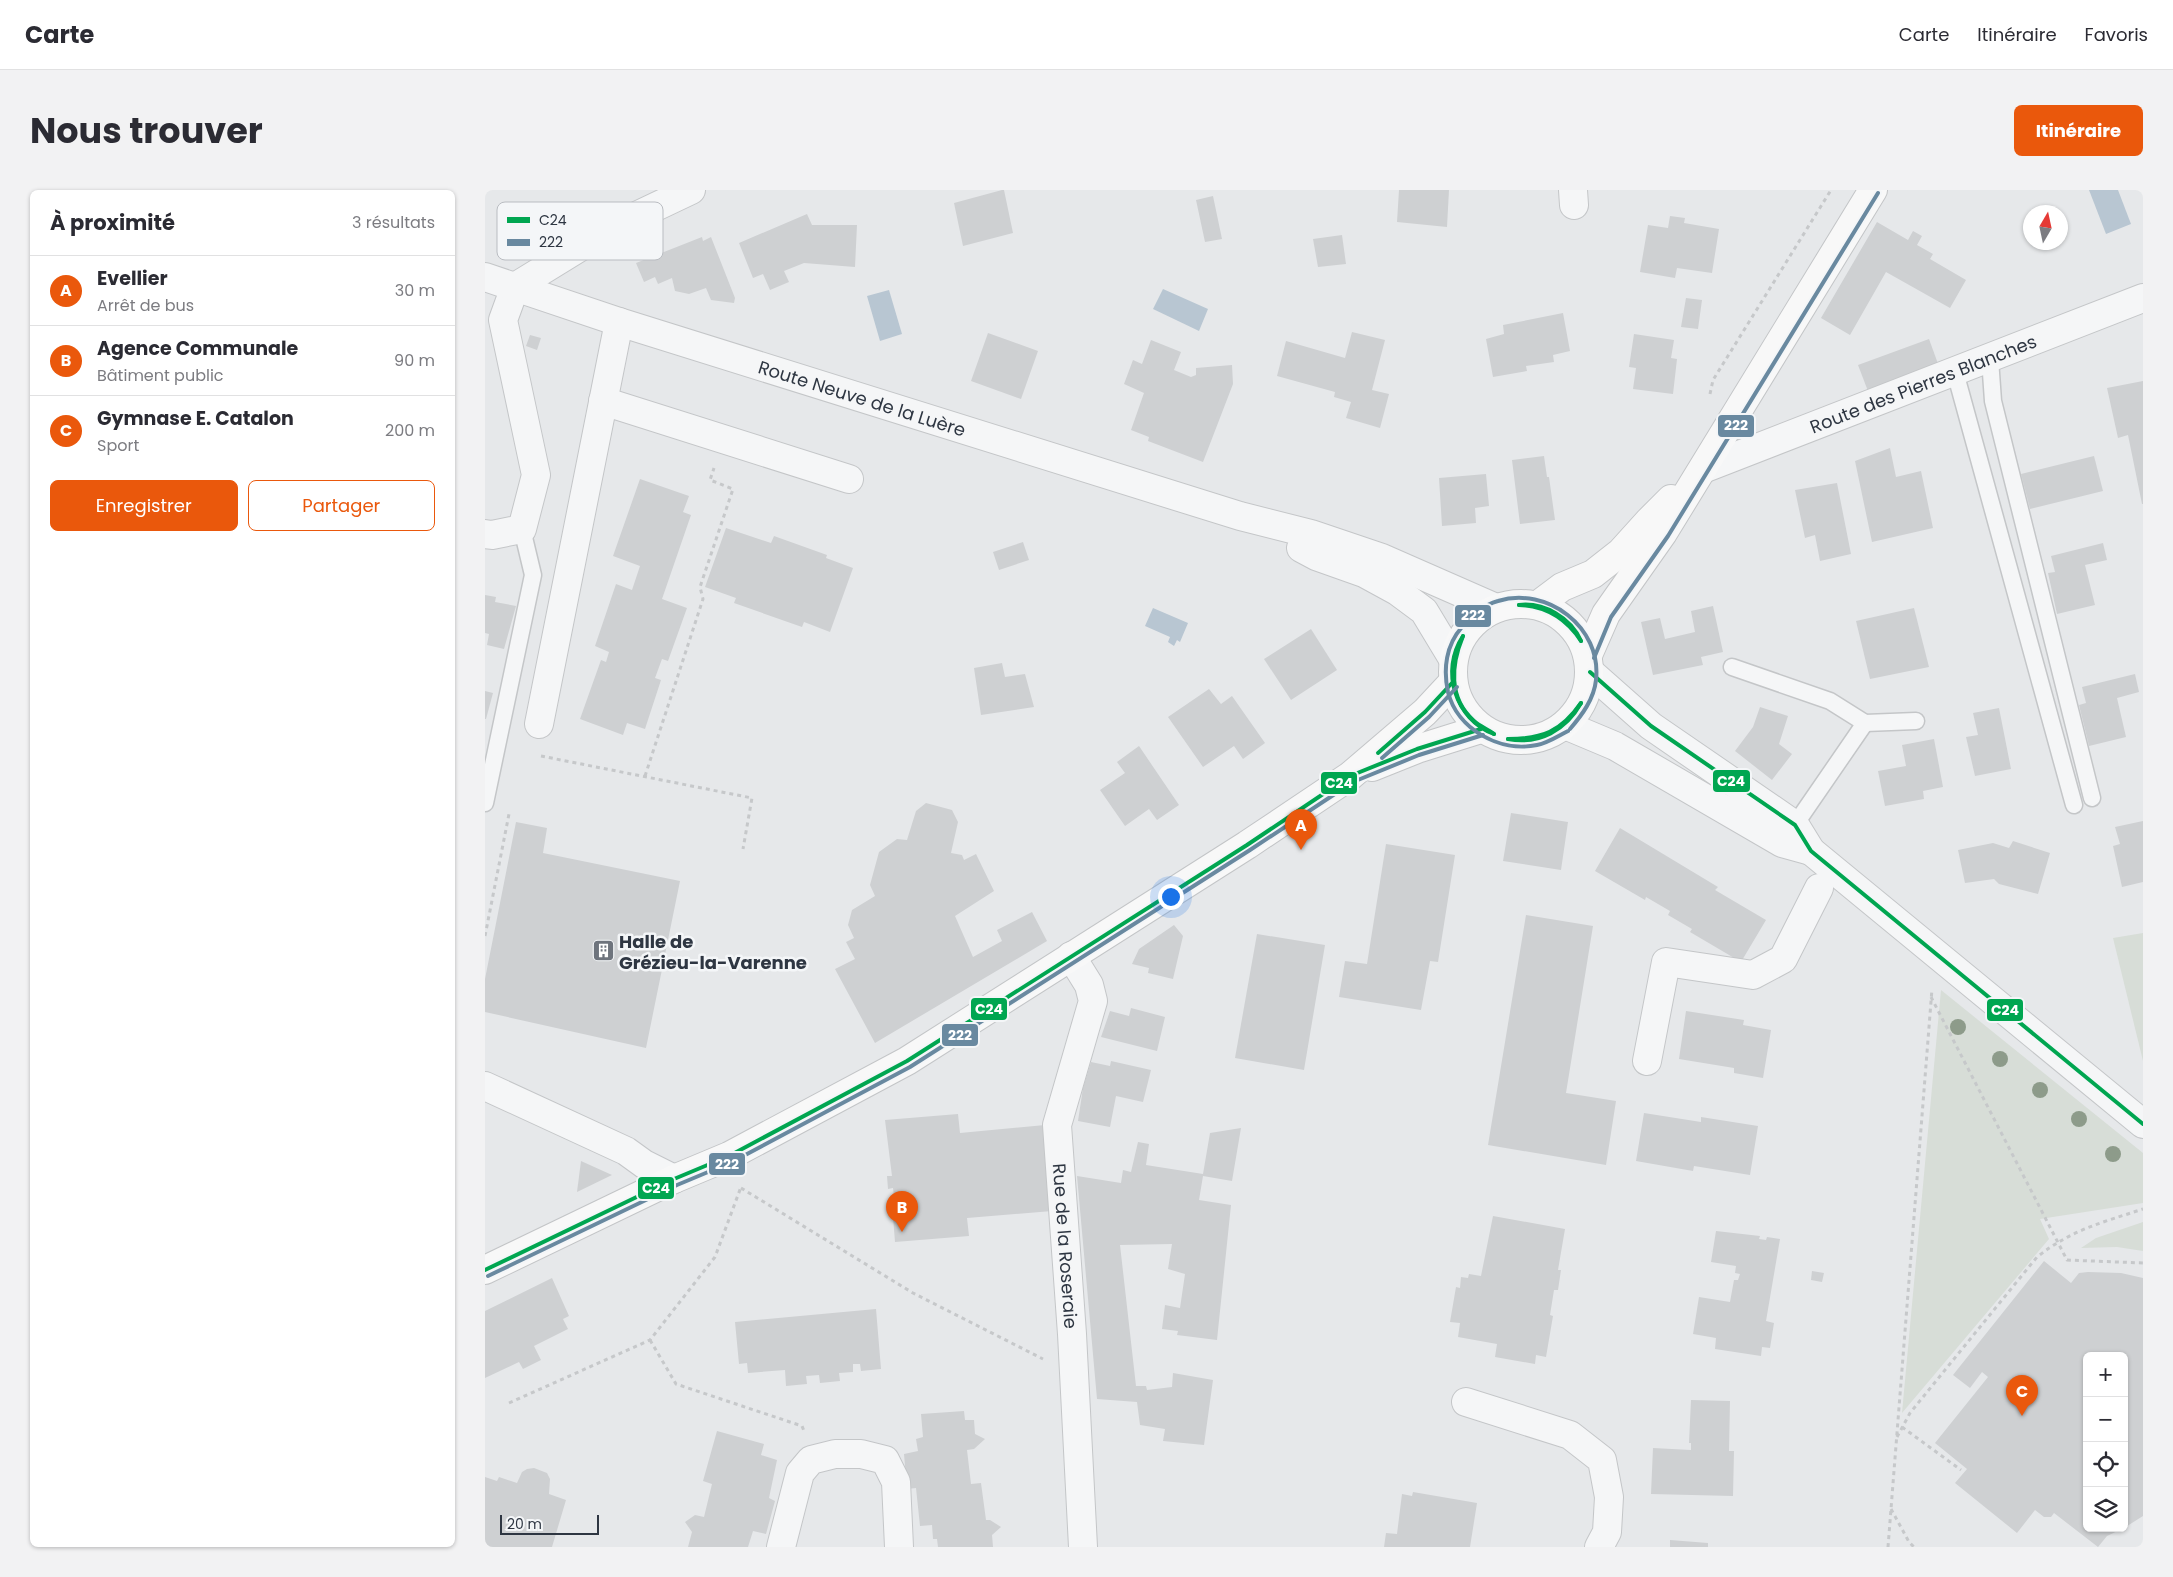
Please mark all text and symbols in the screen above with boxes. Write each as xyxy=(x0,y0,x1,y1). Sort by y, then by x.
text: Carte xyxy=(25,18,94,51)
text: Carte xyxy=(1899,22,1949,47)
text: Itinéraire xyxy=(1977,22,2057,47)
text: Favoris xyxy=(2085,22,2148,47)
button: Itinéraire xyxy=(2014,105,2143,156)
text: Nous trouver xyxy=(30,106,263,155)
legend xyxy=(497,202,663,260)
north arrow xyxy=(2023,205,2068,250)
text: À proximité xyxy=(50,208,175,237)
text: C24 xyxy=(539,210,567,230)
text: 3 résultats xyxy=(352,211,435,234)
text: 222 xyxy=(539,232,563,252)
text: Evellier xyxy=(97,265,168,292)
text: A xyxy=(60,279,72,302)
text: 30 m xyxy=(395,279,435,302)
text: Arrêt de bus xyxy=(97,294,194,317)
street label: Route des Pierres Blanches xyxy=(1806,328,2040,439)
text: Agence Communale xyxy=(97,335,298,362)
text: B xyxy=(61,349,71,372)
text: 90 m xyxy=(394,349,435,372)
street label: Route Neuve de la Luère xyxy=(755,354,969,442)
text: Bâtiment public xyxy=(97,364,224,387)
text: Gymnase E. Catalon xyxy=(97,405,294,432)
line badge: 222 xyxy=(1717,414,1755,438)
text: 222 xyxy=(1724,415,1748,435)
text: C xyxy=(60,419,72,442)
text: 200 m xyxy=(385,419,435,442)
text: Sport xyxy=(97,434,139,457)
button: Enregistrer xyxy=(50,480,238,531)
button: Partager xyxy=(248,480,435,531)
line badge: 222 xyxy=(1454,604,1492,628)
text: 222 xyxy=(1461,605,1485,625)
line badge: C24 xyxy=(1712,769,1751,793)
line badge: C24 xyxy=(1320,771,1358,795)
text: C24 xyxy=(1717,771,1745,791)
text: C24 xyxy=(1325,773,1353,793)
pin: A xyxy=(1285,809,1317,850)
your location xyxy=(1158,884,1184,910)
place label: Halle de Grézieu-la-Varenne xyxy=(619,929,807,975)
building icon: Halle de Grézieu-la-Varenne xyxy=(591,939,615,963)
line badge: C24 xyxy=(970,997,1008,1021)
line badge: C24 xyxy=(1986,998,2024,1022)
text: C24 xyxy=(975,999,1003,1019)
text: C24 xyxy=(1991,1000,2019,1020)
line badge: 222 xyxy=(941,1023,979,1047)
text: 222 xyxy=(948,1025,972,1045)
line badge: 222 xyxy=(708,1152,746,1176)
text: 222 xyxy=(715,1154,739,1174)
street label: Rue de la Roseraie xyxy=(1047,1162,1084,1329)
line badge: C24 xyxy=(637,1176,675,1200)
text: C24 xyxy=(642,1178,670,1198)
pin: B xyxy=(886,1191,918,1232)
map controls xyxy=(2083,1352,2128,1532)
button: + xyxy=(2083,1352,2128,1397)
pin: C xyxy=(2006,1375,2038,1416)
button: − xyxy=(2083,1397,2128,1442)
button: locate xyxy=(2083,1442,2128,1487)
button: layers xyxy=(2083,1487,2128,1532)
scale bar xyxy=(500,1512,599,1535)
text: 20 m xyxy=(507,1514,542,1534)

